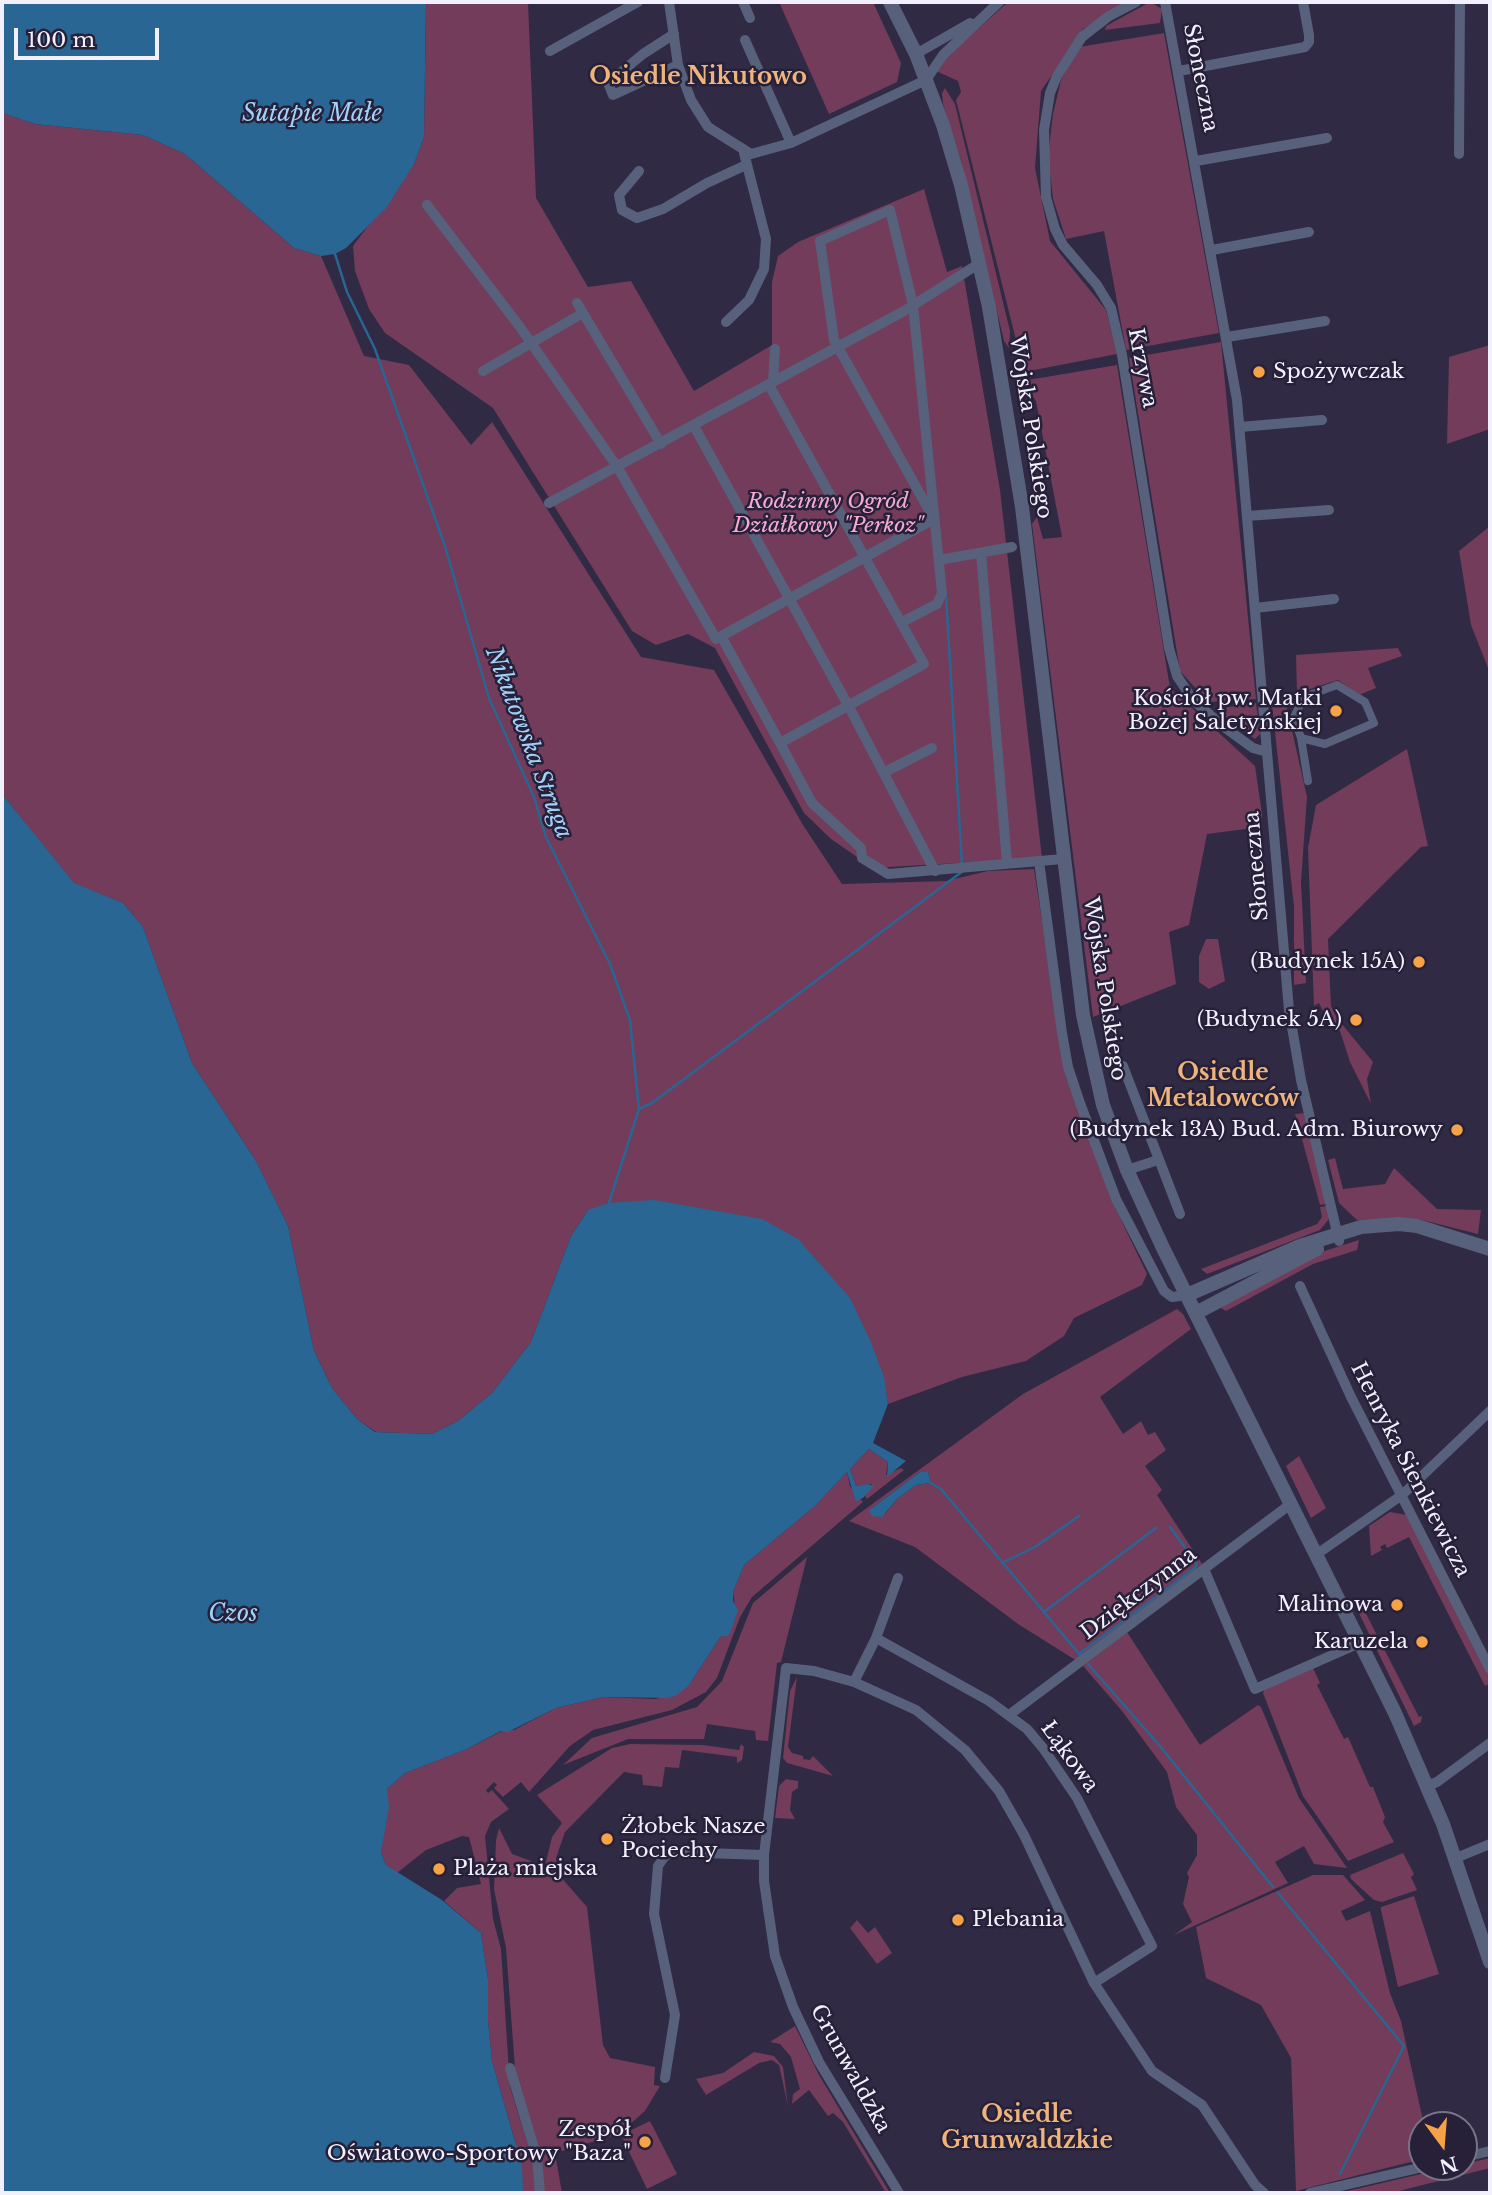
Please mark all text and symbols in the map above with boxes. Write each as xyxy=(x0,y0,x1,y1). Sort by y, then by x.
scale bar xyxy=(18,14,163,58)
street label: Słoneczna xyxy=(1177,22,1223,134)
text: 100 m xyxy=(27,27,95,53)
district label: Osiedle Nikutowo xyxy=(589,64,807,92)
water label: Sutapie Małe xyxy=(242,101,382,129)
street label: Krzywa xyxy=(1122,326,1162,410)
street label: Wojska Polskiego xyxy=(1003,333,1057,521)
place label: Spożywczak xyxy=(1273,359,1404,385)
marker: Spożywczak xyxy=(1251,364,1267,380)
park label: Rodzinny Ogród Działkowy "Perkoz" xyxy=(733,489,923,539)
water label: Nikutowska Struga xyxy=(479,643,577,843)
place label: Kościół pw. Matki Bożej Saletyńskiej xyxy=(1128,686,1322,736)
marker: Kościół pw. Matki Bożej Saletyńskiej xyxy=(1328,703,1344,719)
street label: Słoneczna xyxy=(1240,810,1274,922)
street label: Wojska Polskiego xyxy=(1077,895,1131,1083)
place label: (Budynek 15A) xyxy=(1251,949,1405,975)
marker: (Budynek 15A) xyxy=(1411,954,1427,970)
place label: (Budynek 5A) xyxy=(1197,1007,1342,1033)
marker: (Budynek 5A) xyxy=(1348,1012,1364,1028)
district label: Osiedle Metalowców xyxy=(1147,1060,1299,1114)
place label: (Budynek 13A) Bud. Adm. Biurowy xyxy=(1070,1117,1443,1143)
marker: (Budynek 13A) Bud. Adm. Biurowy xyxy=(1449,1122,1465,1138)
street label: Henryka Sienkiewicza xyxy=(1345,1358,1475,1582)
street label: Dziękczynna xyxy=(1076,1542,1202,1646)
place label: Malinowa xyxy=(1277,1592,1383,1618)
marker: Malinowa xyxy=(1389,1597,1405,1613)
water label: Czos xyxy=(208,1601,258,1629)
place label: Karuzela xyxy=(1314,1629,1408,1655)
marker: Karuzela xyxy=(1414,1634,1430,1650)
street label: Łąkowa xyxy=(1035,1717,1103,1797)
place label: Żłobek Nasze Pociechy xyxy=(621,1814,766,1864)
marker: Żłobek Nasze Pociechy xyxy=(599,1831,615,1847)
place label: Plaża miejska xyxy=(453,1856,597,1882)
marker: Plaża miejska xyxy=(431,1861,447,1877)
place label: Plebania xyxy=(972,1907,1064,1933)
marker: Plebania xyxy=(950,1912,966,1928)
street label: Grunwaldzka xyxy=(804,2000,896,2138)
district label: Osiedle Grunwaldzkie xyxy=(941,2102,1113,2156)
north arrow xyxy=(1408,2111,1478,2181)
place label: Zespół Oświatowo-Sportowy "Baza" xyxy=(327,2117,631,2167)
marker: Zespół Oświatowo-Sportowy "Baza" xyxy=(637,2134,653,2150)
text: N xyxy=(1437,2151,1460,2178)

